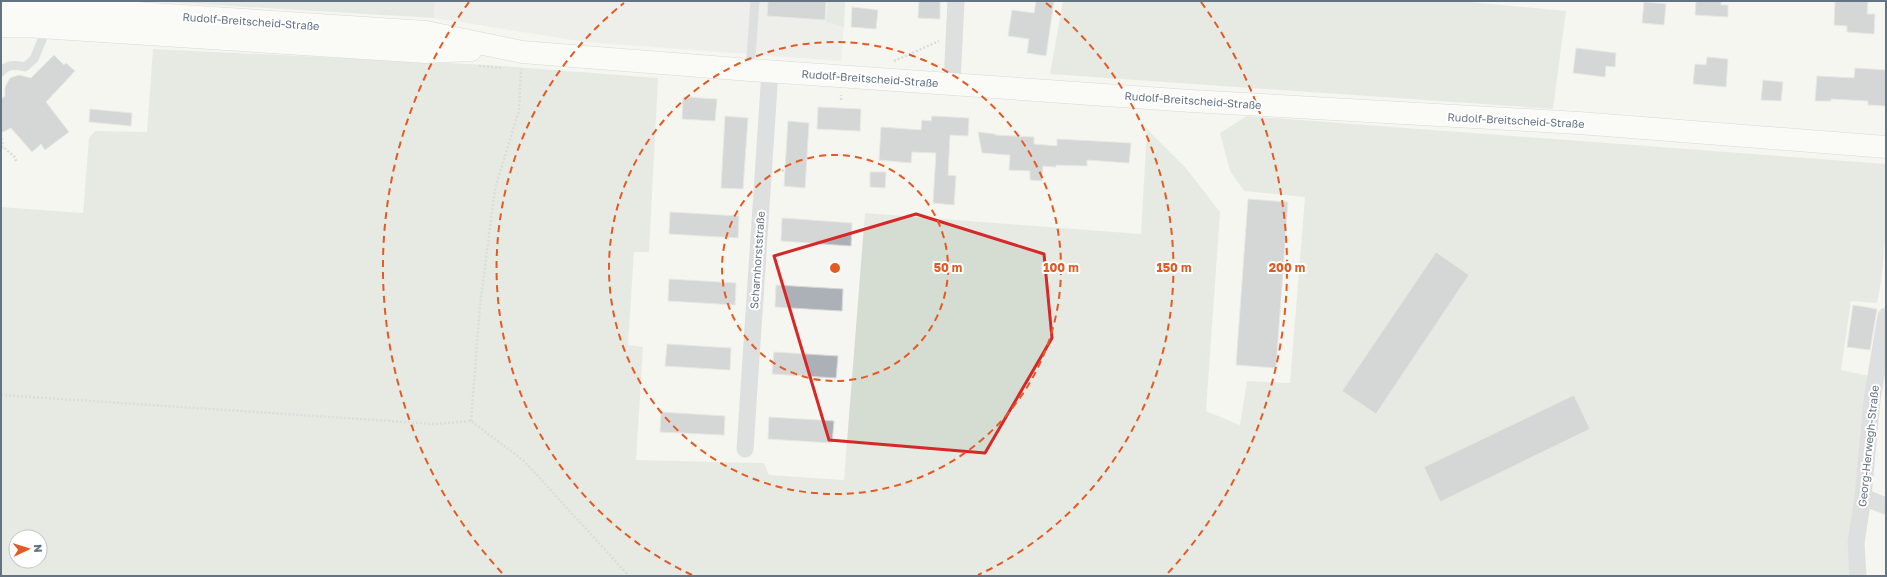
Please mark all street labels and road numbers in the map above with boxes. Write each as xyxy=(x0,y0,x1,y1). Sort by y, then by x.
street label: Rudolf-Breitscheid-Straße xyxy=(182,10,320,32)
street label: Rudolf-Breitscheid-Straße xyxy=(801,67,939,89)
street label: Rudolf-Breitscheid-Straße xyxy=(1124,89,1262,111)
street label: Rudolf-Breitscheid-Straße xyxy=(1447,110,1585,130)
street label: Scharnhorststraße xyxy=(747,210,767,310)
street label: Georg-Herwegh-Straße xyxy=(1855,384,1881,508)

